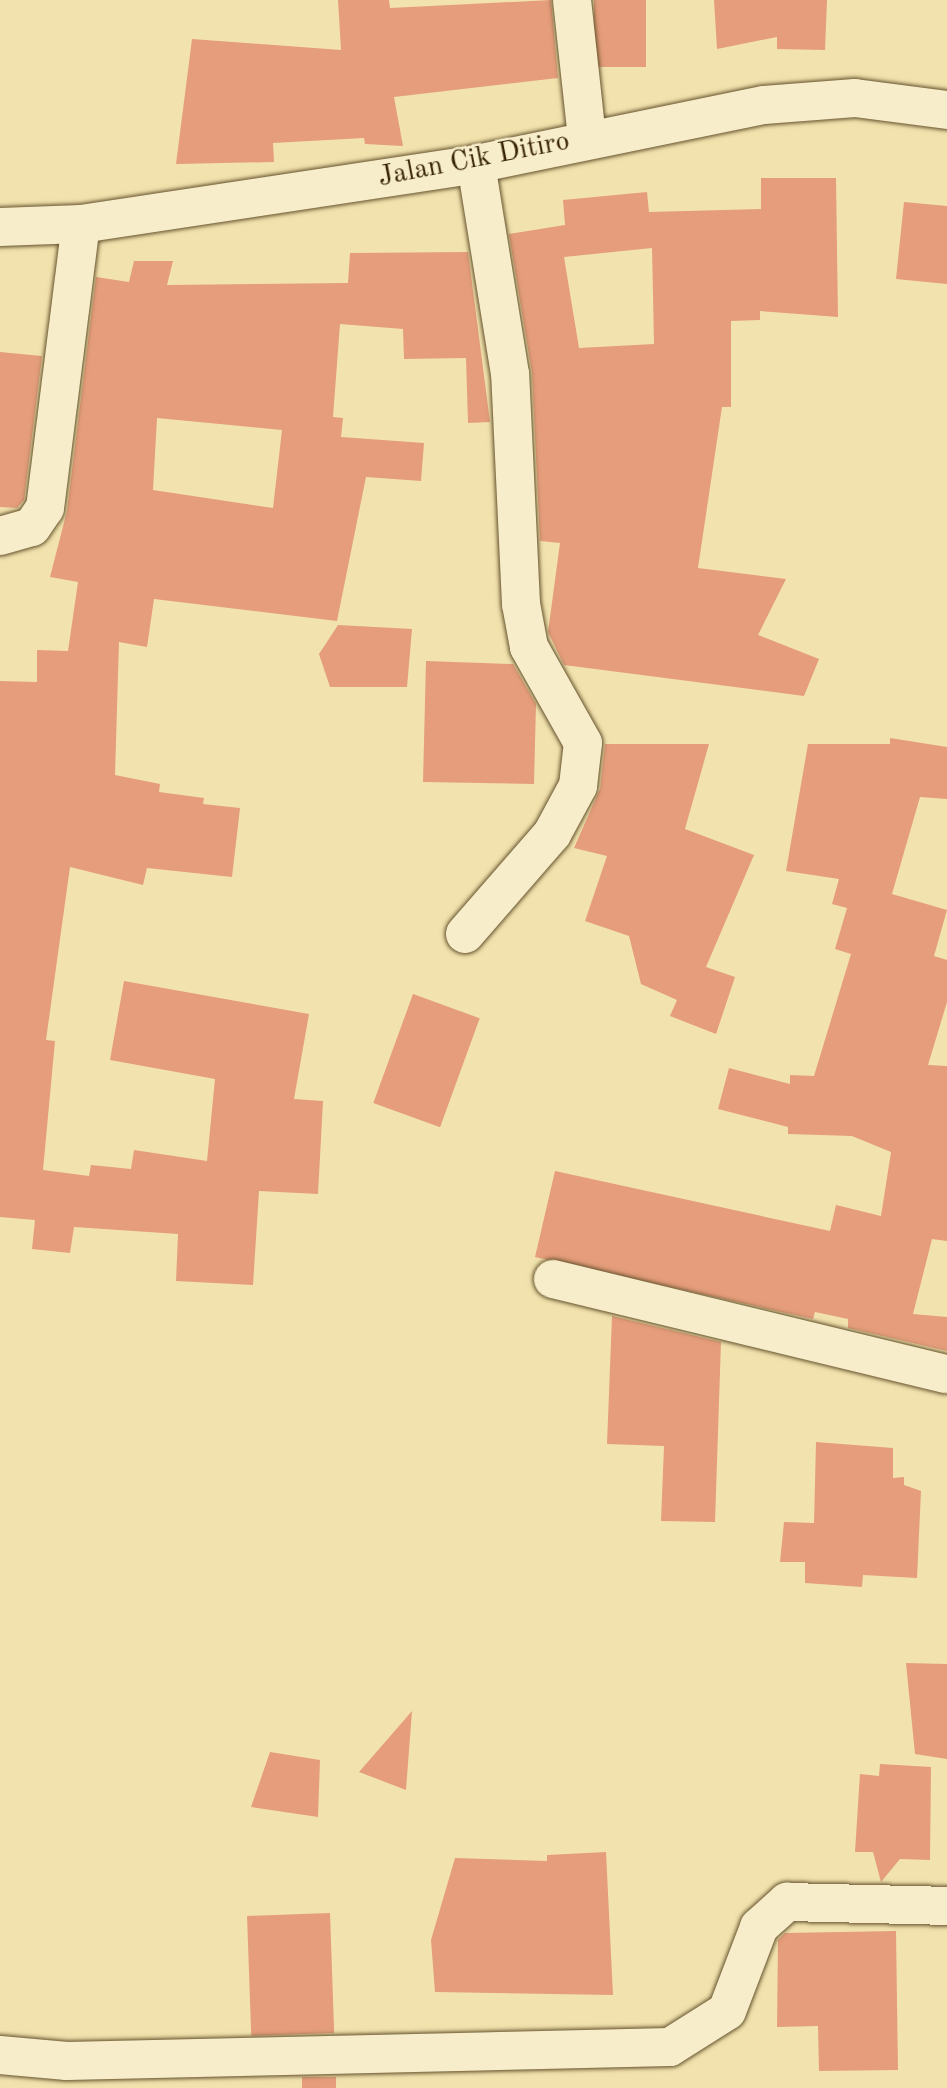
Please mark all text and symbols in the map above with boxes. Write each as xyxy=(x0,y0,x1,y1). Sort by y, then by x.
street label: Jalan Cik Ditiro xyxy=(376,125,572,195)

